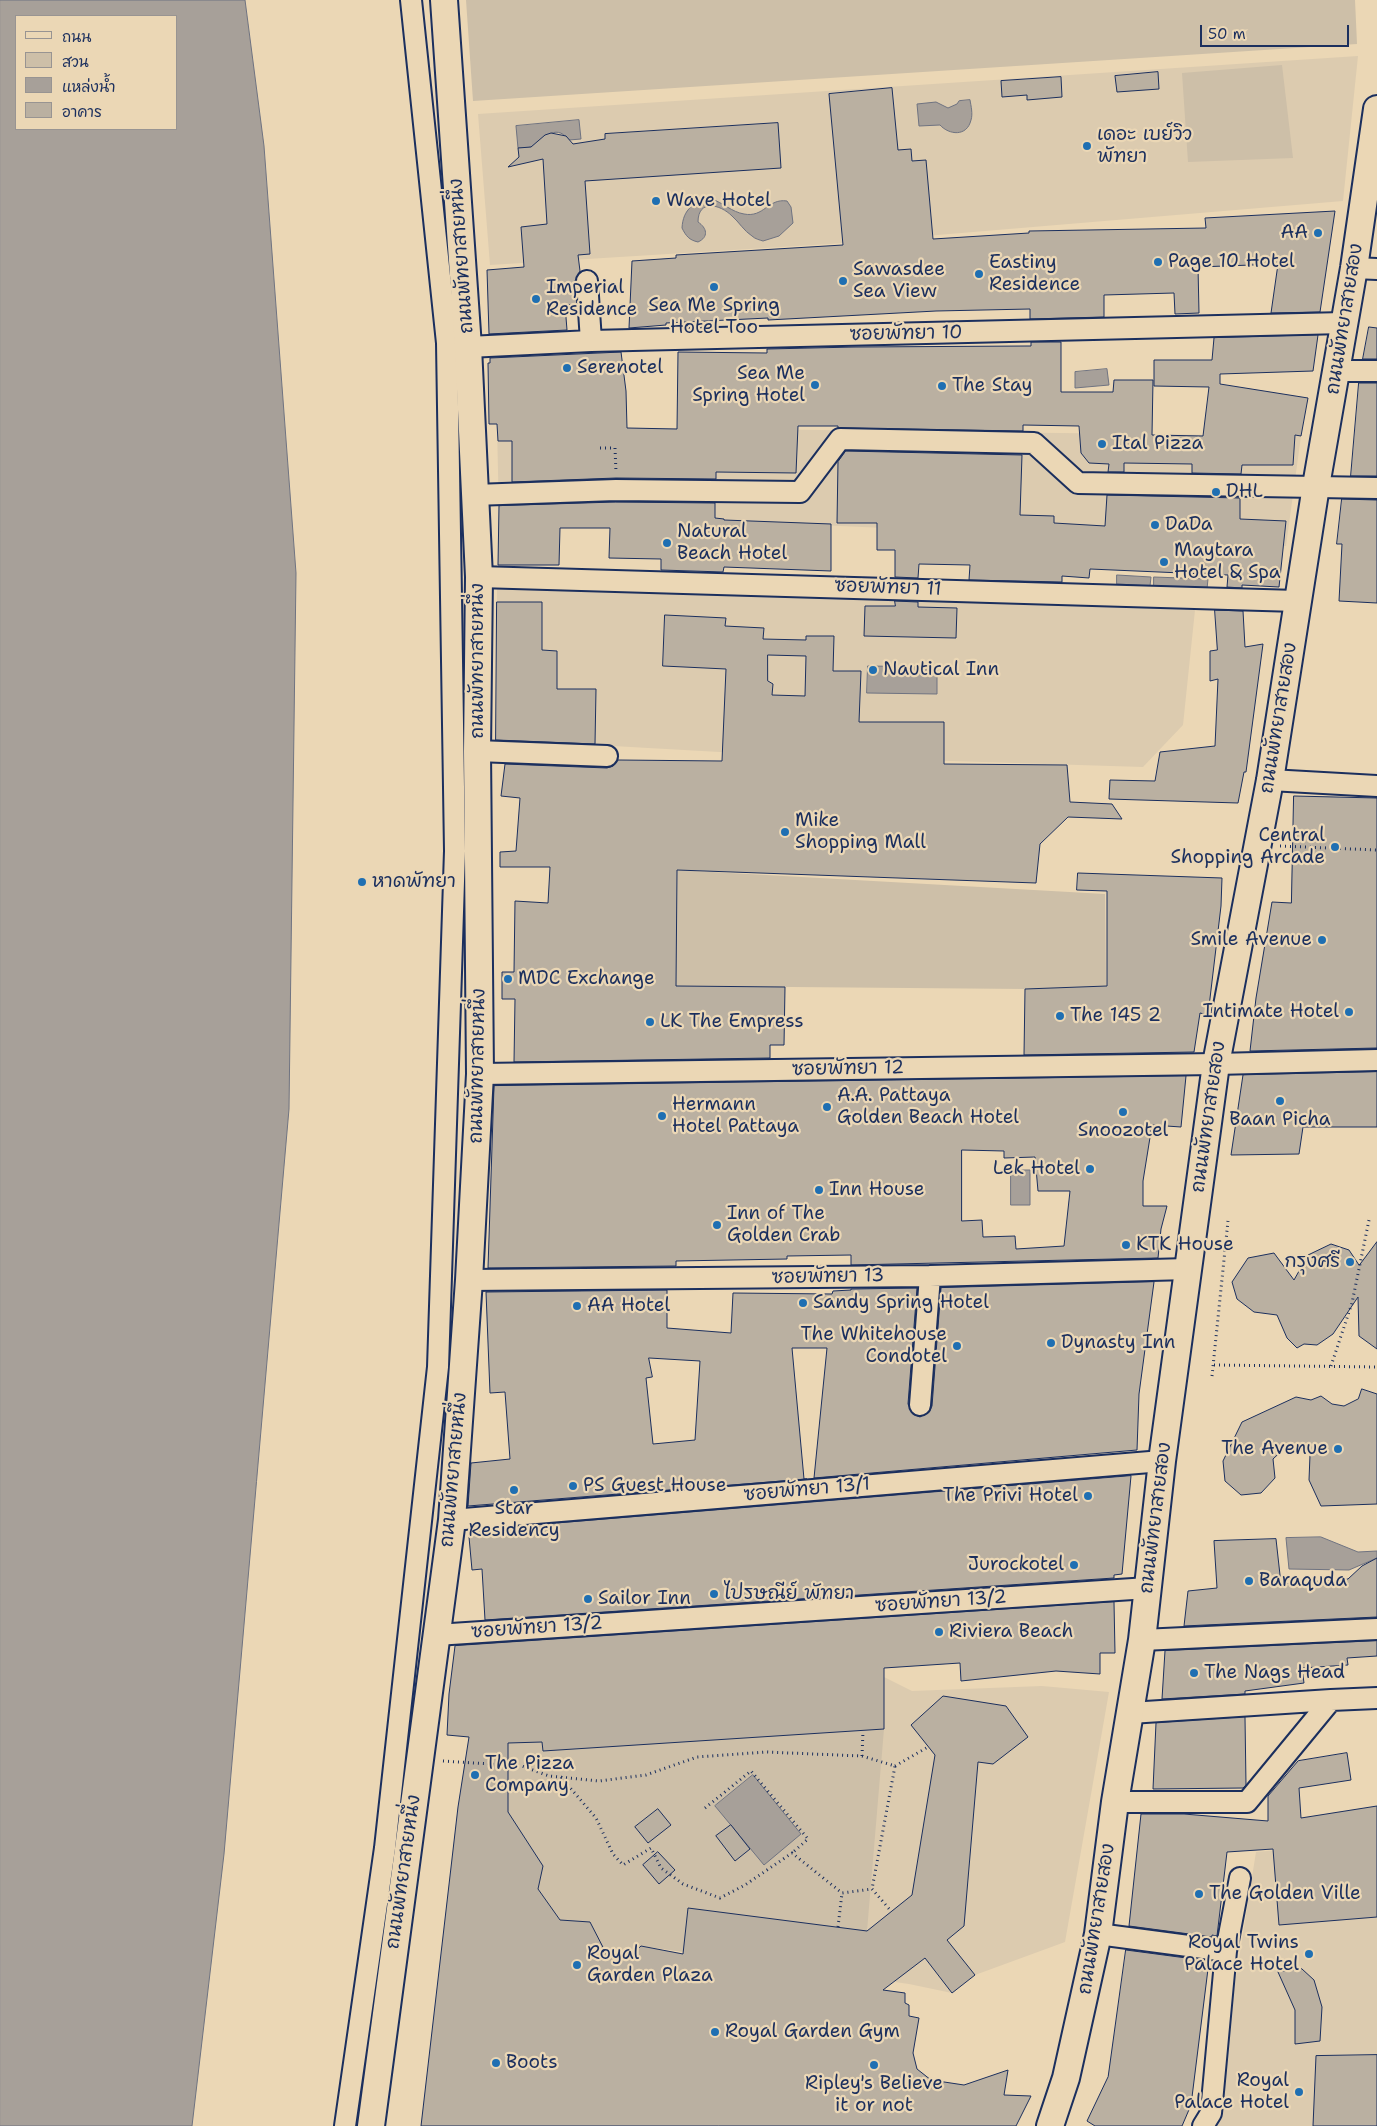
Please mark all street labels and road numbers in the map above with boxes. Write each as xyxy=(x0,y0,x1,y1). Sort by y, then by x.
street label: ถนนพัทยาสายหนึ่ง xyxy=(445,178,479,334)
street label: ถนนพัทยาสายสอง xyxy=(1322,242,1368,396)
street label: ซอยพัทยา 10 xyxy=(849,322,963,346)
street label: ซอยพัทยา 11 xyxy=(834,575,942,601)
street label: ถนนพัทยาสายหนึ่ง xyxy=(467,583,489,739)
street label: ถนนพัทยาสายสอง xyxy=(1256,641,1302,795)
street label: ถนนพัทยาสายหนึ่ง xyxy=(465,988,491,1144)
street label: ถนนพัทยาสายสอง xyxy=(1187,1040,1231,1194)
street label: ซอยพัทยา 12 xyxy=(792,1057,904,1081)
street label: ซอยพัทยา 13 xyxy=(772,1265,884,1289)
street label: ถนนพัทยาสายหนึ่ง xyxy=(436,1392,472,1548)
street label: ถนนพัทยาสายสอง xyxy=(1135,1441,1177,1595)
street label: ซอยพัทยา 13/1 xyxy=(743,1473,871,1507)
street label: ซอยพัทยา 13/2 xyxy=(874,1586,1008,1618)
street label: ซอยพัทยา 13/2 xyxy=(470,1612,604,1644)
street label: ถนนพัทยาสายหนึ่ง xyxy=(382,1793,426,1951)
street label: ถนนพัทยาสายสอง xyxy=(1074,1842,1120,1996)

